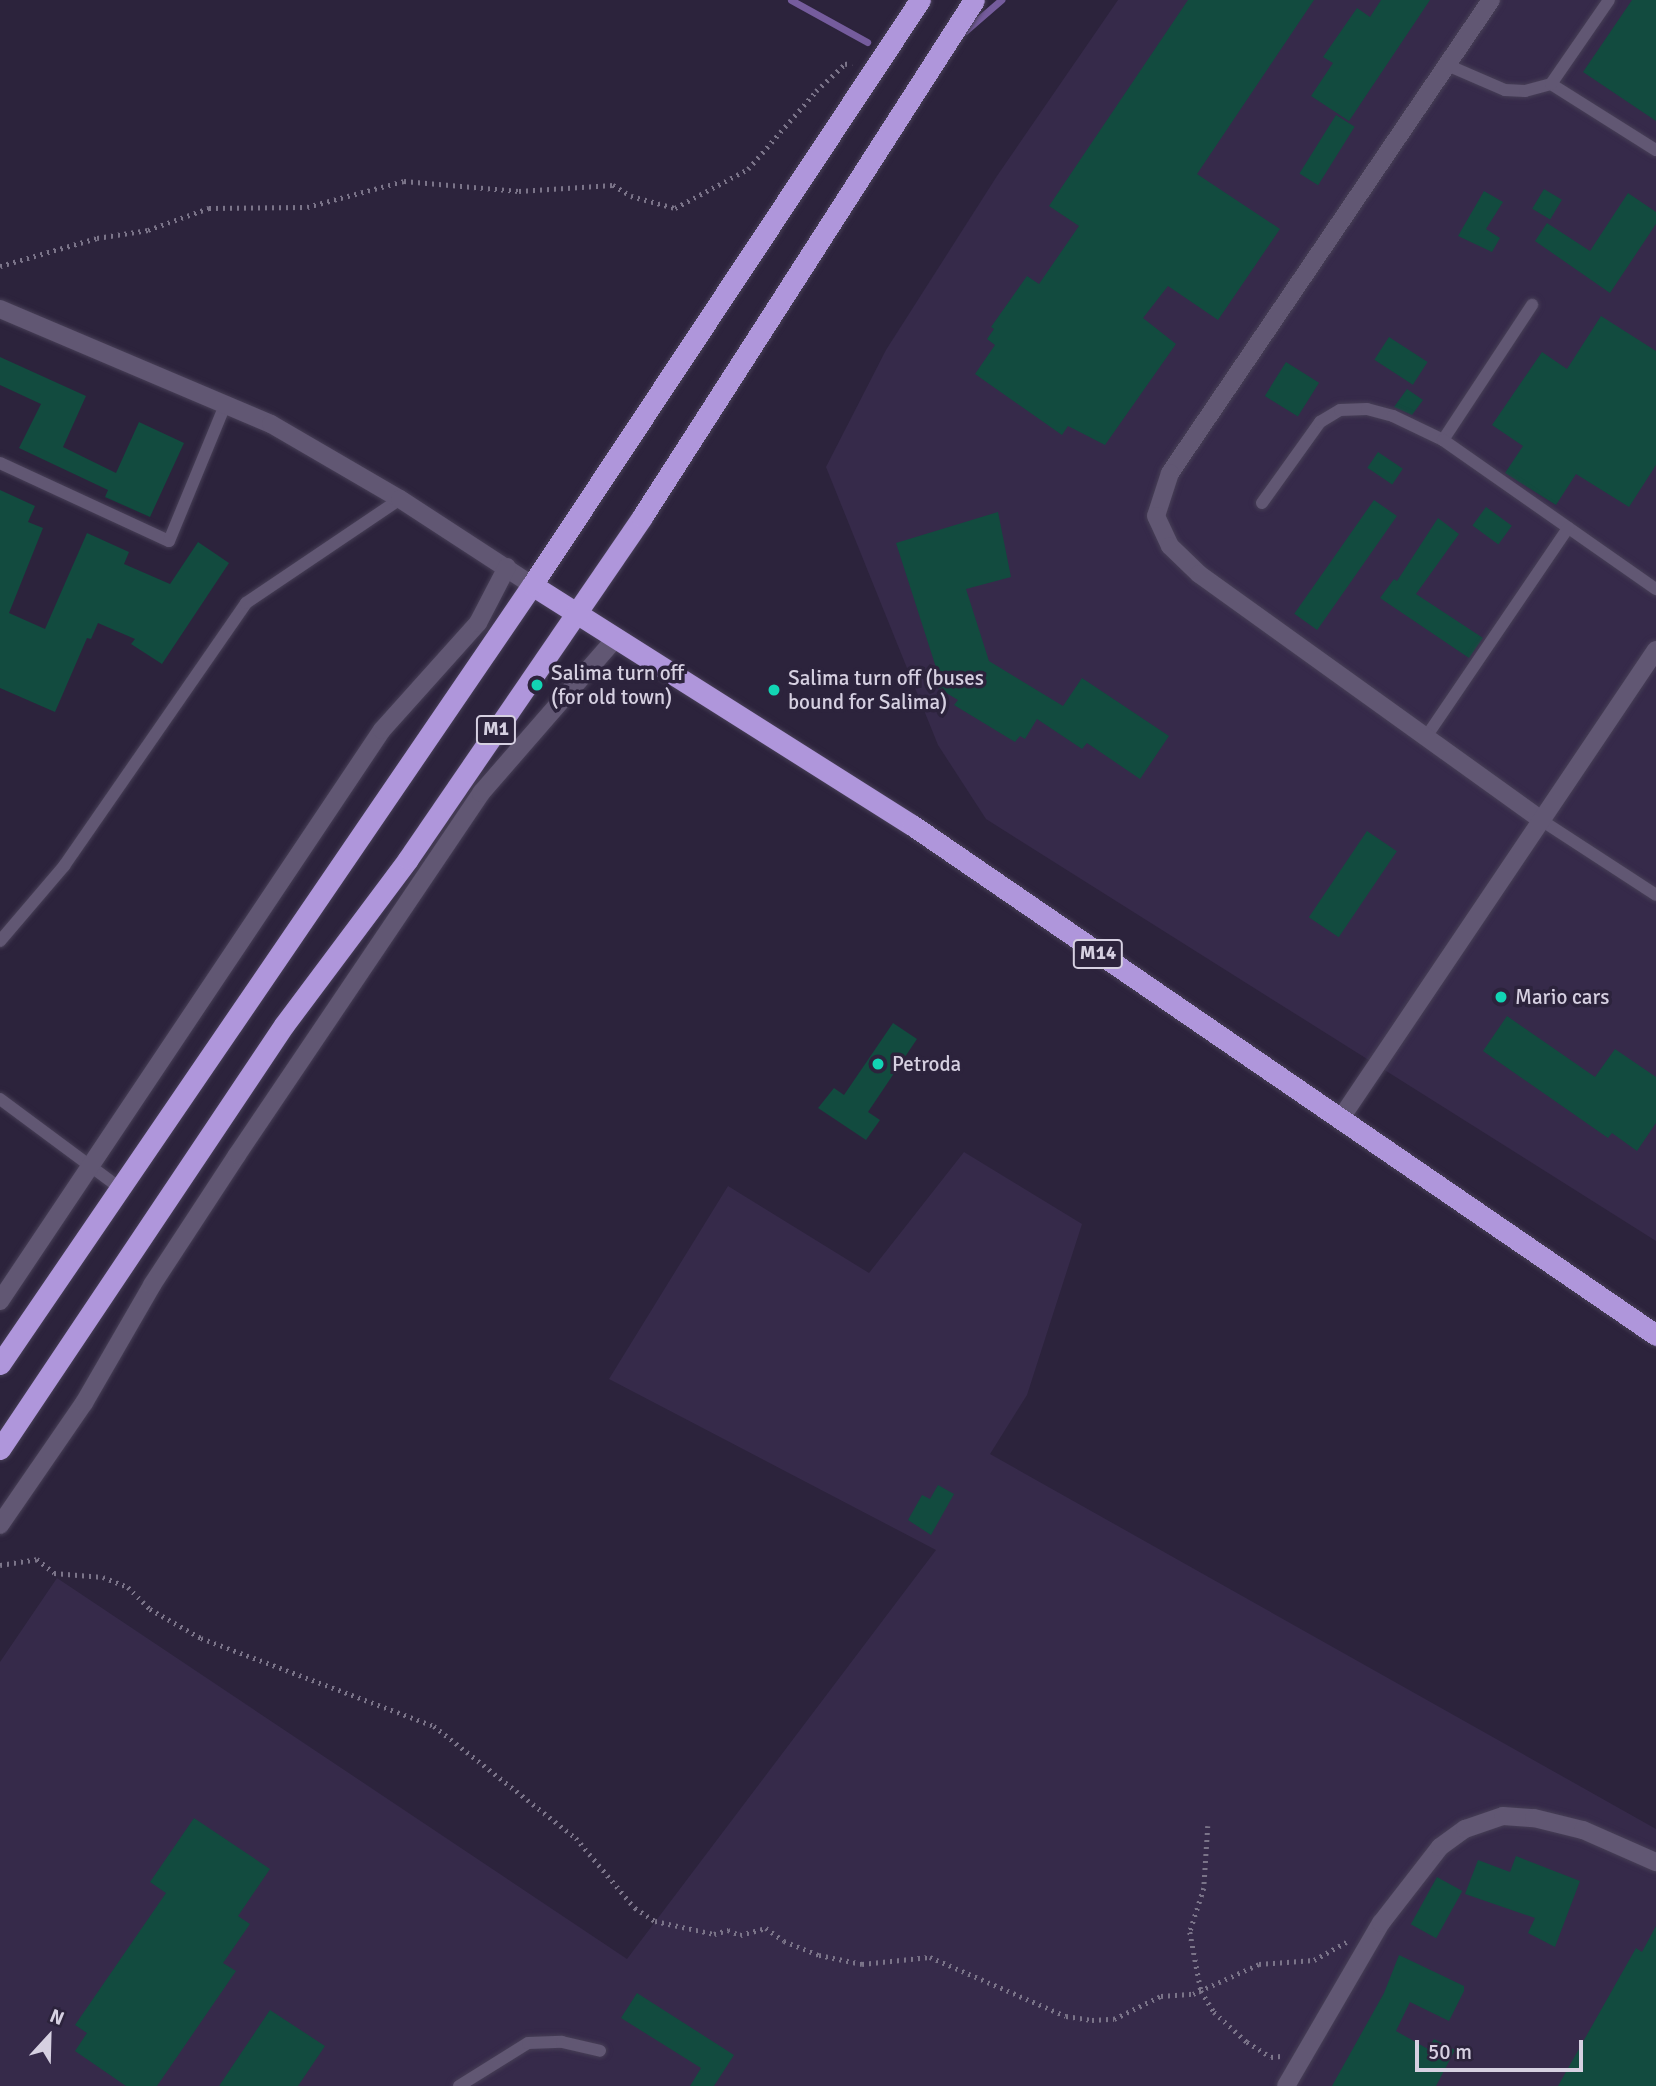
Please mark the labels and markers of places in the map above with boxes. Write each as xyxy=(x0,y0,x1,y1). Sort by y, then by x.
place label: Salima turn off (for old town) xyxy=(551,660,684,710)
place label: Salima turn off (buses bound for Salima) xyxy=(788,665,984,715)
marker: Salima turn off (for old town) xyxy=(529,677,545,693)
marker: Salima turn off (buses bound for Salima) xyxy=(766,682,782,698)
place label: Mario cars xyxy=(1515,984,1609,1010)
marker: Mario cars xyxy=(1493,989,1509,1005)
place label: Petroda xyxy=(892,1051,961,1077)
marker: Petroda xyxy=(870,1056,886,1072)

